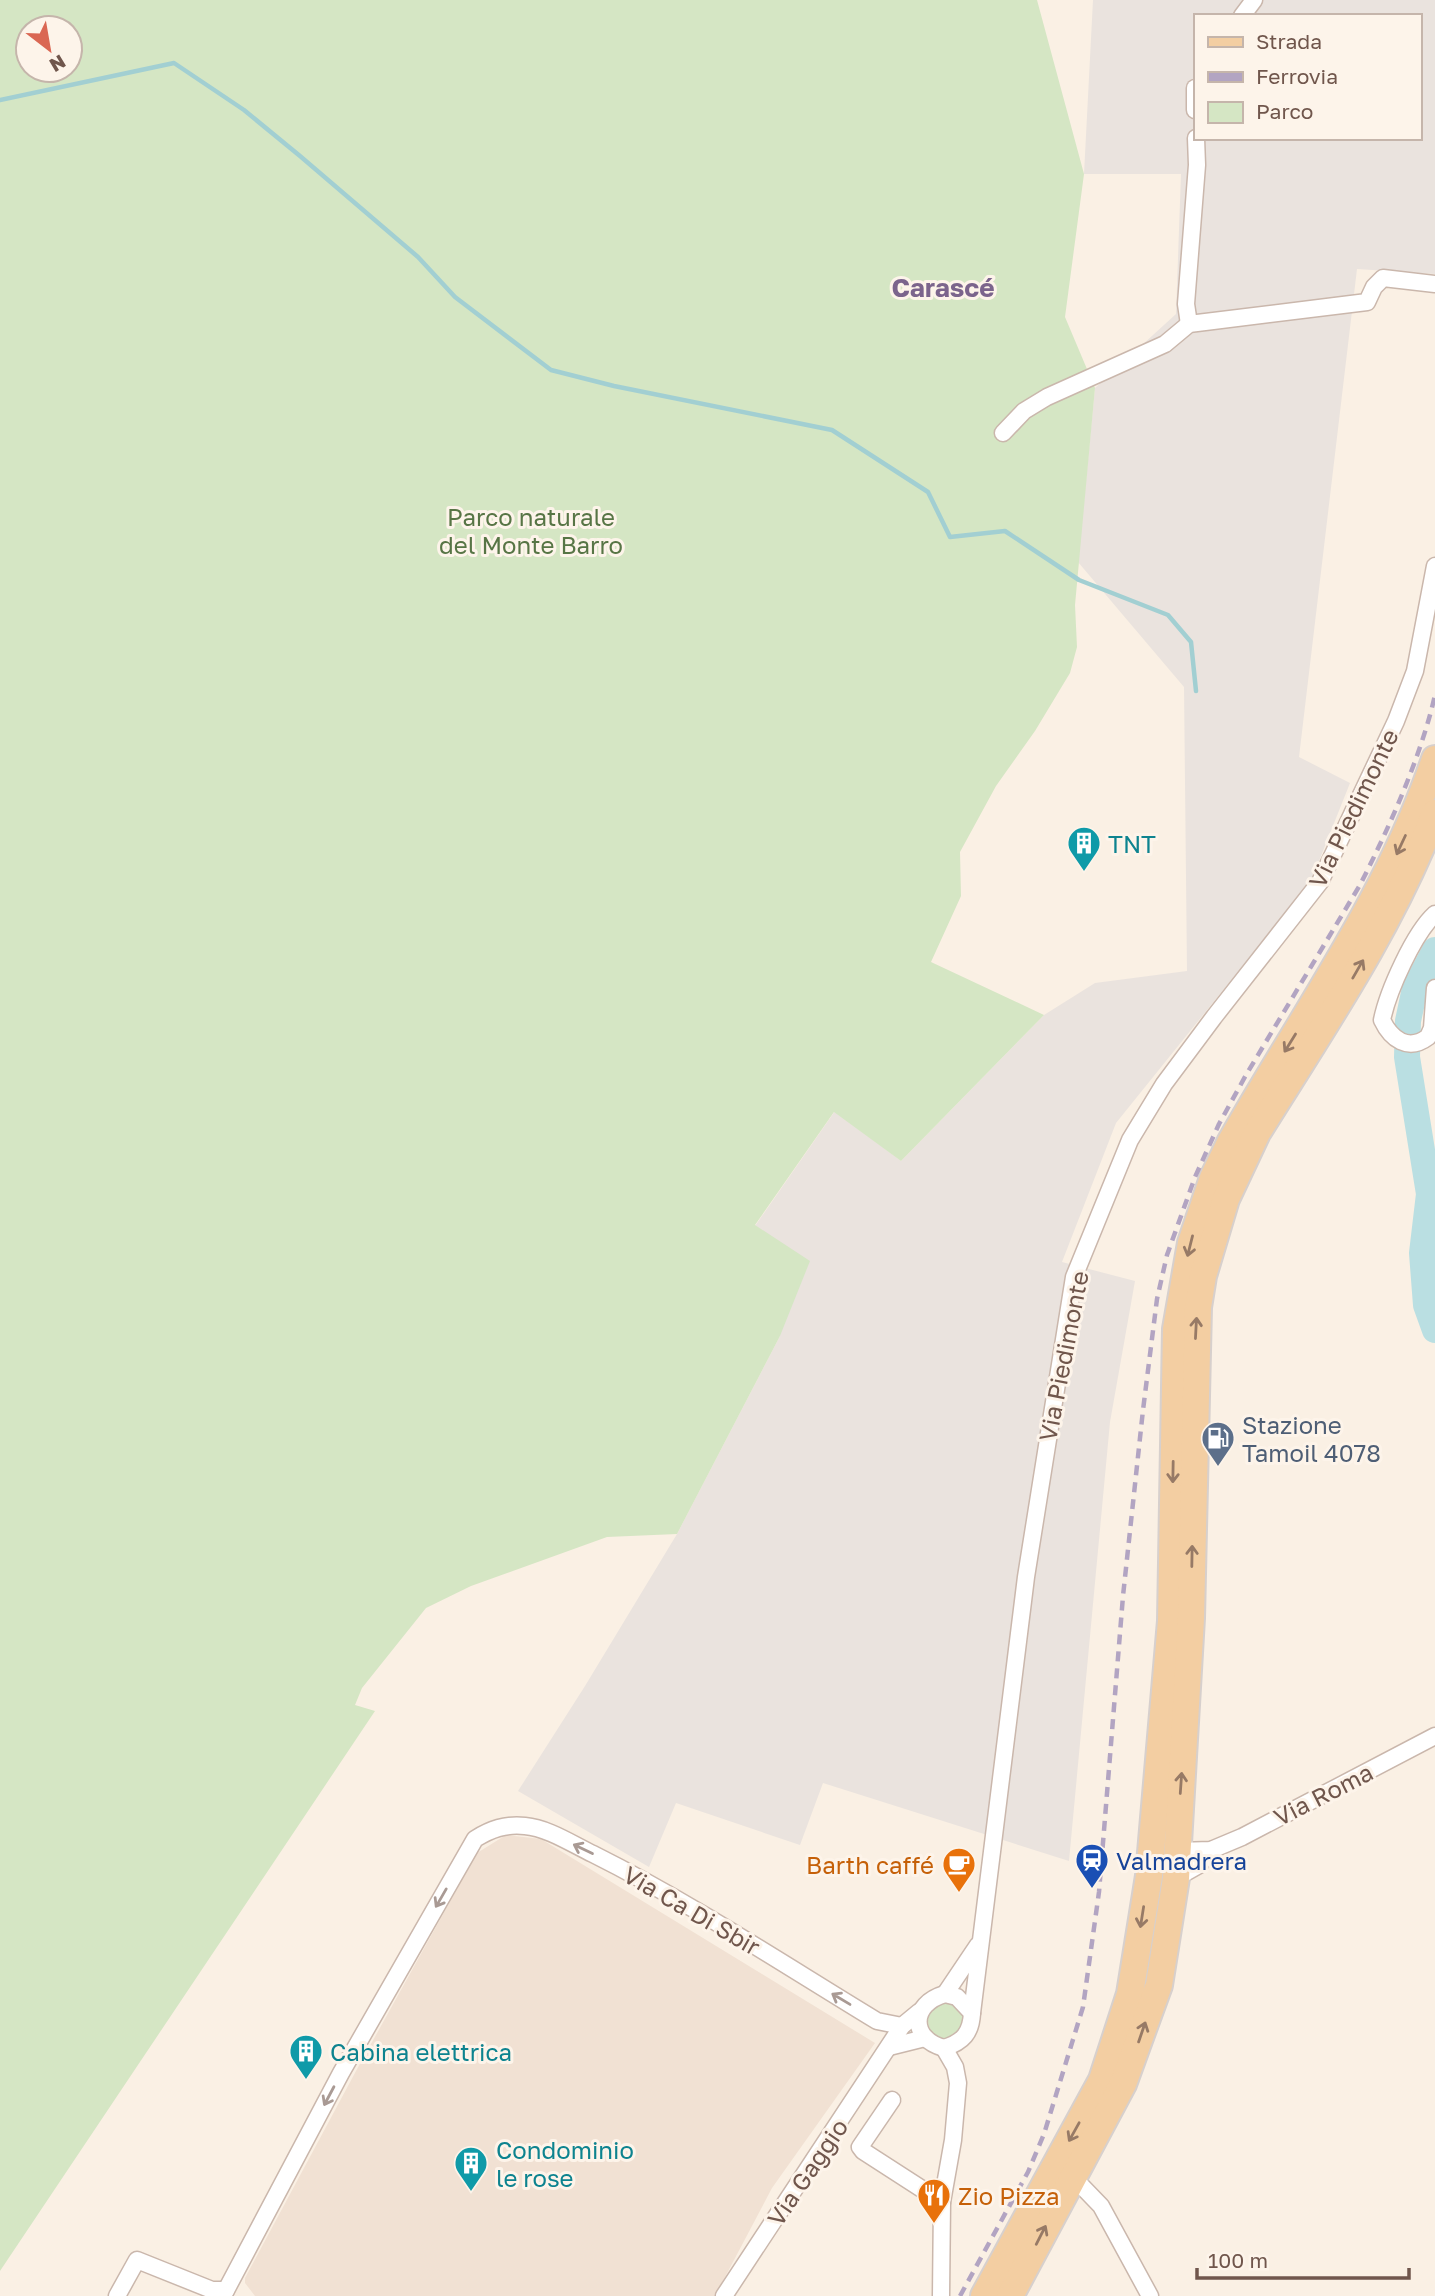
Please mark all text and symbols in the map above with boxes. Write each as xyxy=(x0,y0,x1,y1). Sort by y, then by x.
north arrow xyxy=(14,14,84,84)
legend xyxy=(1194,14,1421,140)
text: Strada xyxy=(1256,28,1322,54)
text: N xyxy=(46,50,70,78)
text: Ferrovia xyxy=(1256,63,1338,89)
text: Parco xyxy=(1256,98,1313,124)
district label: Carascé xyxy=(891,272,995,303)
park label: Parco naturale del Monte Barro xyxy=(439,502,623,559)
street label: Via Piedimonte xyxy=(1302,724,1404,892)
building icon: TNT xyxy=(1065,824,1103,873)
place label: TNT xyxy=(1108,829,1156,858)
one-way arrow xyxy=(1394,834,1407,855)
one-way arrow xyxy=(1351,959,1365,979)
one-way arrow xyxy=(1283,1033,1297,1053)
one-way arrow xyxy=(1183,1234,1196,1257)
street label: Via Piedimonte xyxy=(1032,1268,1094,1444)
one-way arrow xyxy=(1190,1317,1203,1340)
place label: Stazione Tamoil 4078 xyxy=(1242,1410,1381,1467)
fuel station icon: Stazione Tamoil 4078 xyxy=(1199,1419,1237,1468)
one-way arrow xyxy=(1166,1461,1180,1484)
one-way arrow xyxy=(1185,1545,1198,1568)
street label: Via Roma xyxy=(1269,1757,1377,1831)
one-way arrow xyxy=(1174,1772,1187,1795)
station icon: Valmadrera xyxy=(1073,1841,1111,1890)
one-way arrow xyxy=(573,1842,594,1856)
cafe icon: Barth caffé xyxy=(940,1845,978,1894)
place label: Valmadrera xyxy=(1116,1846,1247,1875)
place label: Barth caffé xyxy=(806,1850,934,1879)
street label: Via Ca Di Sbir xyxy=(618,1859,766,1961)
one-way arrow xyxy=(434,1888,448,1908)
one-way arrow xyxy=(1135,1905,1148,1928)
one-way arrow xyxy=(831,1992,851,2006)
one-way arrow xyxy=(1137,2022,1149,2044)
building icon: Cabina elettrica xyxy=(287,2032,325,2081)
place label: Cabina elettrica xyxy=(330,2037,512,2066)
one-way arrow xyxy=(321,2085,335,2106)
street label: Via Gaggio xyxy=(761,2113,853,2231)
one-way arrow xyxy=(1067,2121,1081,2141)
place label: Condominio le rose xyxy=(496,2135,634,2192)
building icon: Condominio le rose xyxy=(452,2144,490,2193)
restaurant icon: Zio Pizza xyxy=(915,2176,953,2225)
place label: Zio Pizza xyxy=(958,2181,1060,2210)
one-way arrow xyxy=(1034,2226,1048,2246)
scale bar xyxy=(1197,2236,1409,2280)
text: 100 m xyxy=(1208,2247,1268,2273)

